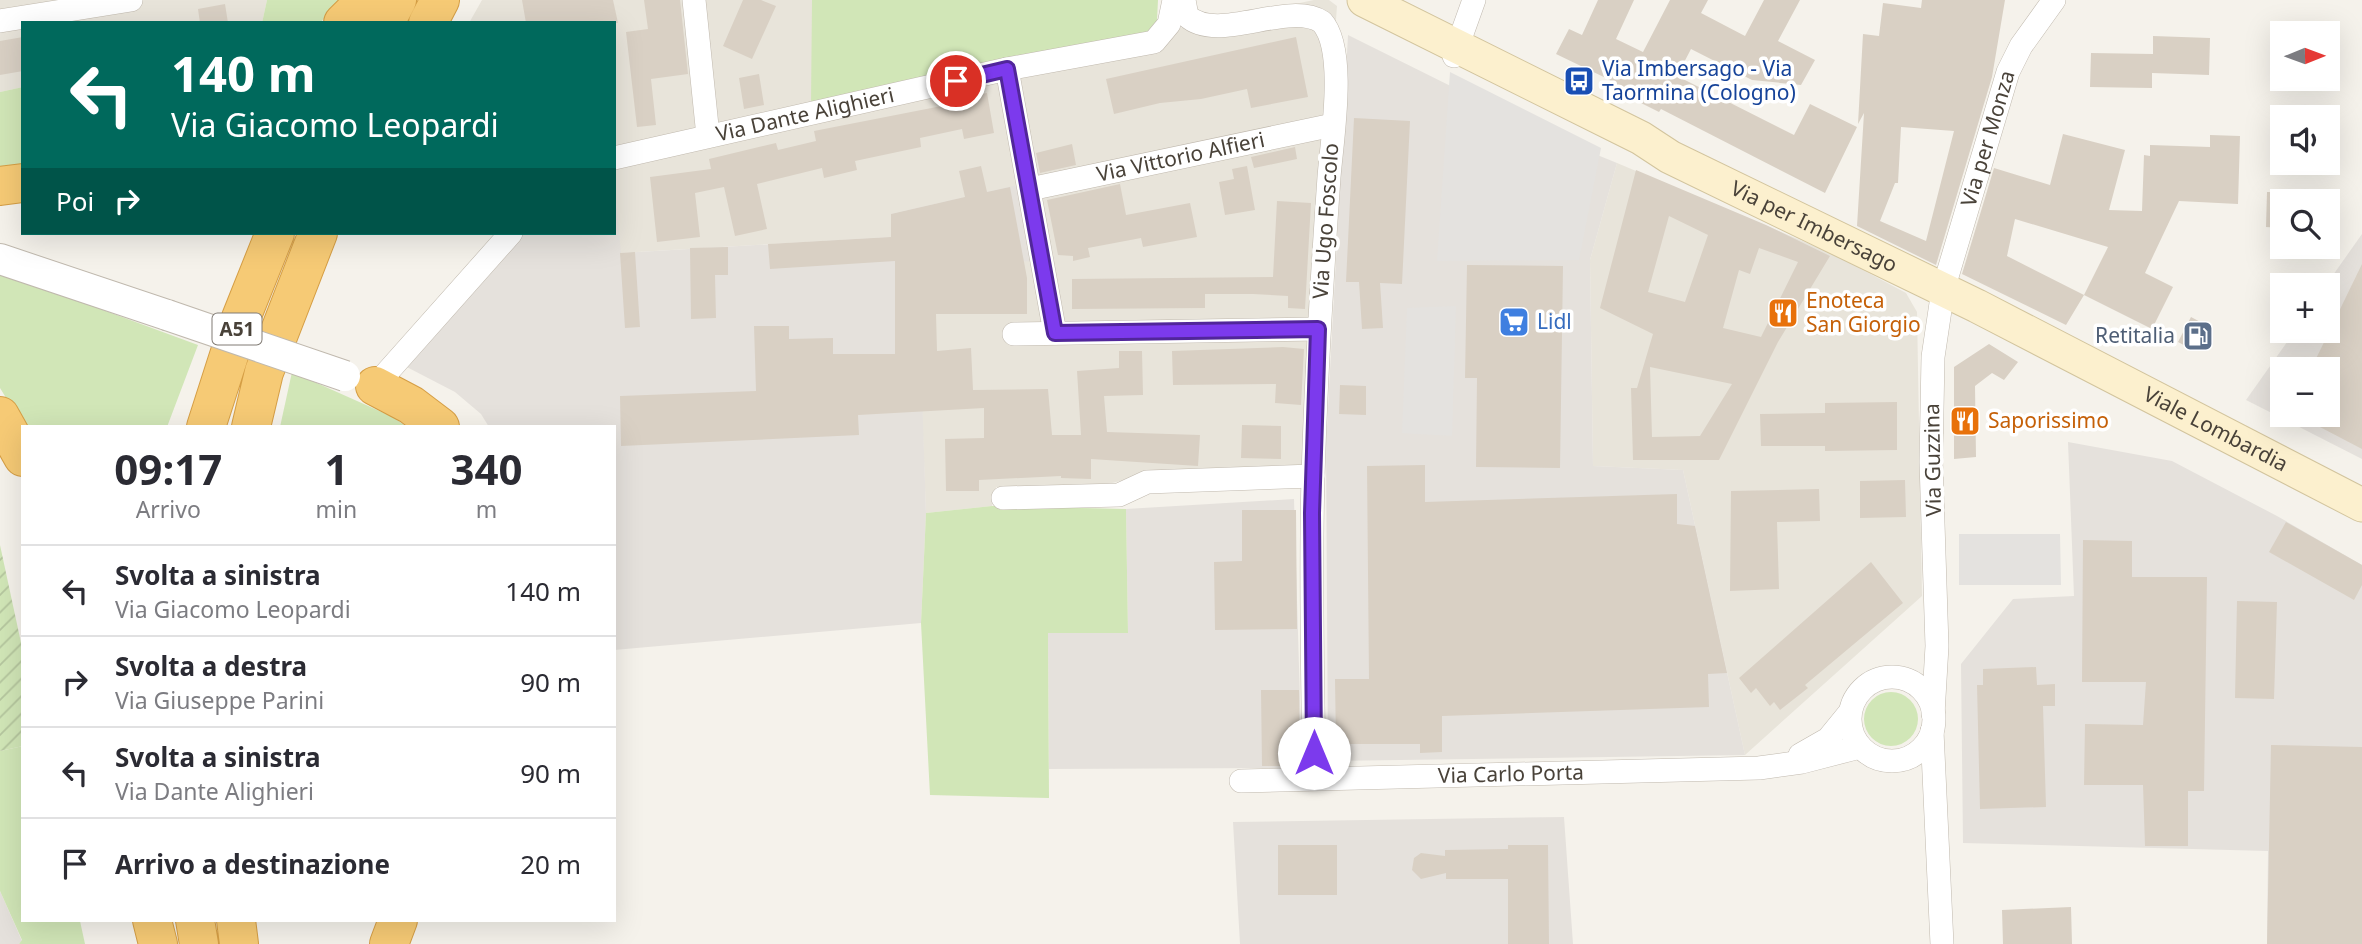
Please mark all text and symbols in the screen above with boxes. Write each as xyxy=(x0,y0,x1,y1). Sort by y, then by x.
north arrow xyxy=(2270,21,2340,91)
map controls xyxy=(2270,21,2340,427)
text: 140 m xyxy=(171,40,316,106)
icon: left xyxy=(56,49,147,140)
pin xyxy=(926,51,986,111)
place label: Via Imbersago - Via Taormina (Cologno) xyxy=(1602,54,1796,106)
icon: arrive xyxy=(937,62,975,100)
bus stop icon: Via Imbersago - Via Taormina (Cologno) xyxy=(1562,64,1596,98)
street label: Via per Monza xyxy=(1954,67,2021,210)
street label: Via Dante Alighieri xyxy=(713,80,897,147)
text: Via Giacomo Leopardi xyxy=(171,103,499,146)
button: sound xyxy=(2270,105,2340,175)
street label: Via Vittorio Alfieri xyxy=(1094,125,1267,188)
street label: Via Ugo Foscolo xyxy=(1306,142,1344,300)
street label: Via per Imbersago xyxy=(1726,174,1902,278)
icon: right xyxy=(108,182,146,220)
text: Poi xyxy=(56,183,94,219)
button: search xyxy=(2270,189,2340,259)
button: + xyxy=(2270,273,2340,343)
place label: Enoteca San Giorgio xyxy=(1806,286,1921,338)
restaurant icon: Enoteca San Giorgio xyxy=(1766,296,1800,330)
supermarket icon: Lidl xyxy=(1497,305,1531,339)
place label: Lidl xyxy=(1537,307,1572,335)
road number: A51 xyxy=(212,314,262,344)
fuel station icon: Retitalia xyxy=(2181,319,2215,353)
place label: Retitalia xyxy=(2095,321,2175,349)
button: − xyxy=(2270,357,2340,427)
street label: Viale Lombardia xyxy=(2139,380,2293,477)
street label: Via Guzzina xyxy=(1917,403,1947,517)
restaurant icon: Saporissimo xyxy=(1948,404,1982,438)
place label: Saporissimo xyxy=(1988,406,2109,434)
text: 09:17 xyxy=(114,440,222,497)
text: 1 xyxy=(324,440,348,497)
text: 340 xyxy=(451,440,523,497)
text: Arrivo xyxy=(136,493,201,525)
text: min xyxy=(316,493,357,525)
text: m xyxy=(476,493,497,525)
text: Svolta a sinistra xyxy=(115,557,321,593)
icon: left xyxy=(56,572,94,610)
text: 140 m xyxy=(505,573,581,609)
text: Via Giacomo Leopardi xyxy=(115,593,351,625)
text: Svolta a destra xyxy=(115,648,307,684)
icon: right xyxy=(56,663,94,701)
text: 90 m xyxy=(520,664,581,700)
text: Via Giuseppe Parini xyxy=(115,684,324,716)
position arrow xyxy=(1277,716,1351,790)
text: Svolta a sinistra xyxy=(115,739,321,775)
icon: left xyxy=(56,754,94,792)
text: 90 m xyxy=(520,755,581,791)
street label: Via Carlo Porta xyxy=(1437,757,1584,789)
text: Via Dante Alighieri xyxy=(115,775,314,807)
icon: arrive xyxy=(56,845,94,883)
text: Arrivo a destinazione xyxy=(115,846,390,882)
text: 20 m xyxy=(520,846,581,882)

